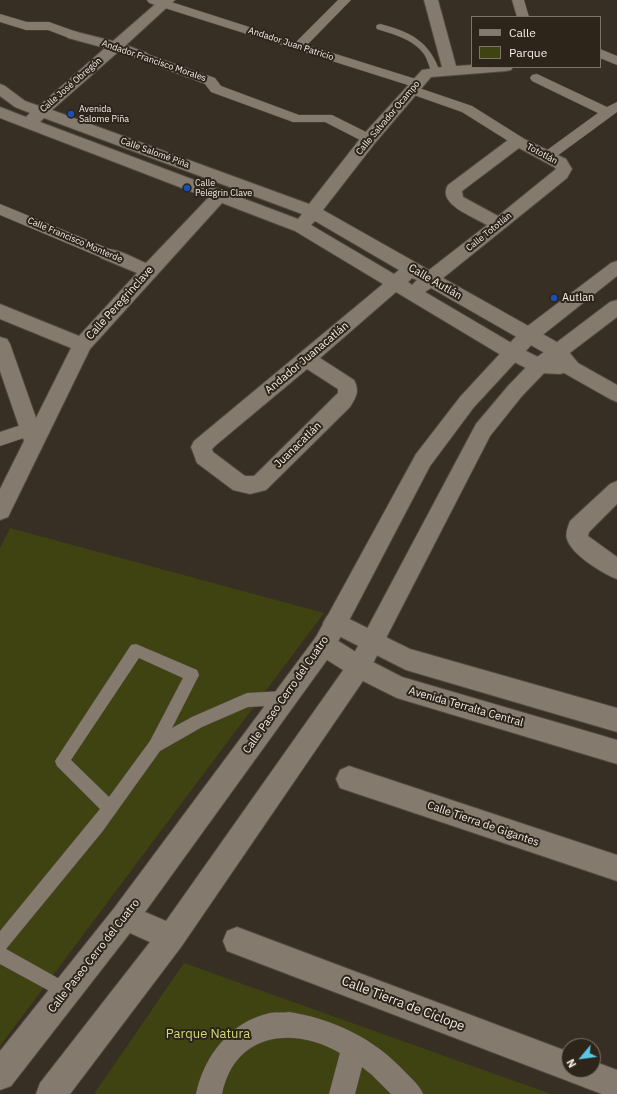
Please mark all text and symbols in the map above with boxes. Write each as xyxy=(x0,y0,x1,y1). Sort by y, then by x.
legend xyxy=(471,16,601,68)
street label: Andador Juan Patricio xyxy=(247,25,335,63)
text: Calle xyxy=(509,25,536,40)
street label: Andador Francisco Morales xyxy=(100,38,208,84)
text: Parque xyxy=(509,45,547,60)
street label: Calle José Obregón xyxy=(38,55,104,115)
street label: Calle Salvador Ocampo xyxy=(354,79,422,157)
place label: Avenida Salome Piña xyxy=(79,104,129,125)
marker: Avenida Salome Piña xyxy=(66,109,76,119)
street label: Calle Salomé Piña xyxy=(119,136,191,170)
street label: Tototlán xyxy=(525,141,559,167)
place label: Calle Pelegrin Clave xyxy=(195,178,252,199)
marker: Calle Pelegrin Clave xyxy=(182,183,192,193)
street label: Calle Tototlán xyxy=(464,210,514,254)
street label: Calle Francisco Monterde xyxy=(26,215,124,265)
street label: Calle Autlán xyxy=(406,261,464,303)
street label: Calle Peregrinclave xyxy=(84,264,156,342)
place label: Autlan xyxy=(562,291,594,305)
marker: Autlan xyxy=(549,293,559,303)
street label: Andador Juanacatlán xyxy=(263,319,351,397)
street label: Juanacatlán xyxy=(272,419,324,471)
street label: Calle Paseo Cerro del Cuatro xyxy=(240,634,332,756)
street label: Avenida Terralta Central xyxy=(407,684,525,730)
street label: Calle Tierra de Gigantes xyxy=(425,799,541,849)
street label: Calle Paseo Cerro del Cuatro xyxy=(46,897,142,1015)
street label: Calle Tierra de Cíclope xyxy=(339,973,467,1035)
park label: Parque Natura xyxy=(166,1026,250,1042)
north arrow xyxy=(561,1038,601,1078)
text: N xyxy=(563,1056,579,1070)

